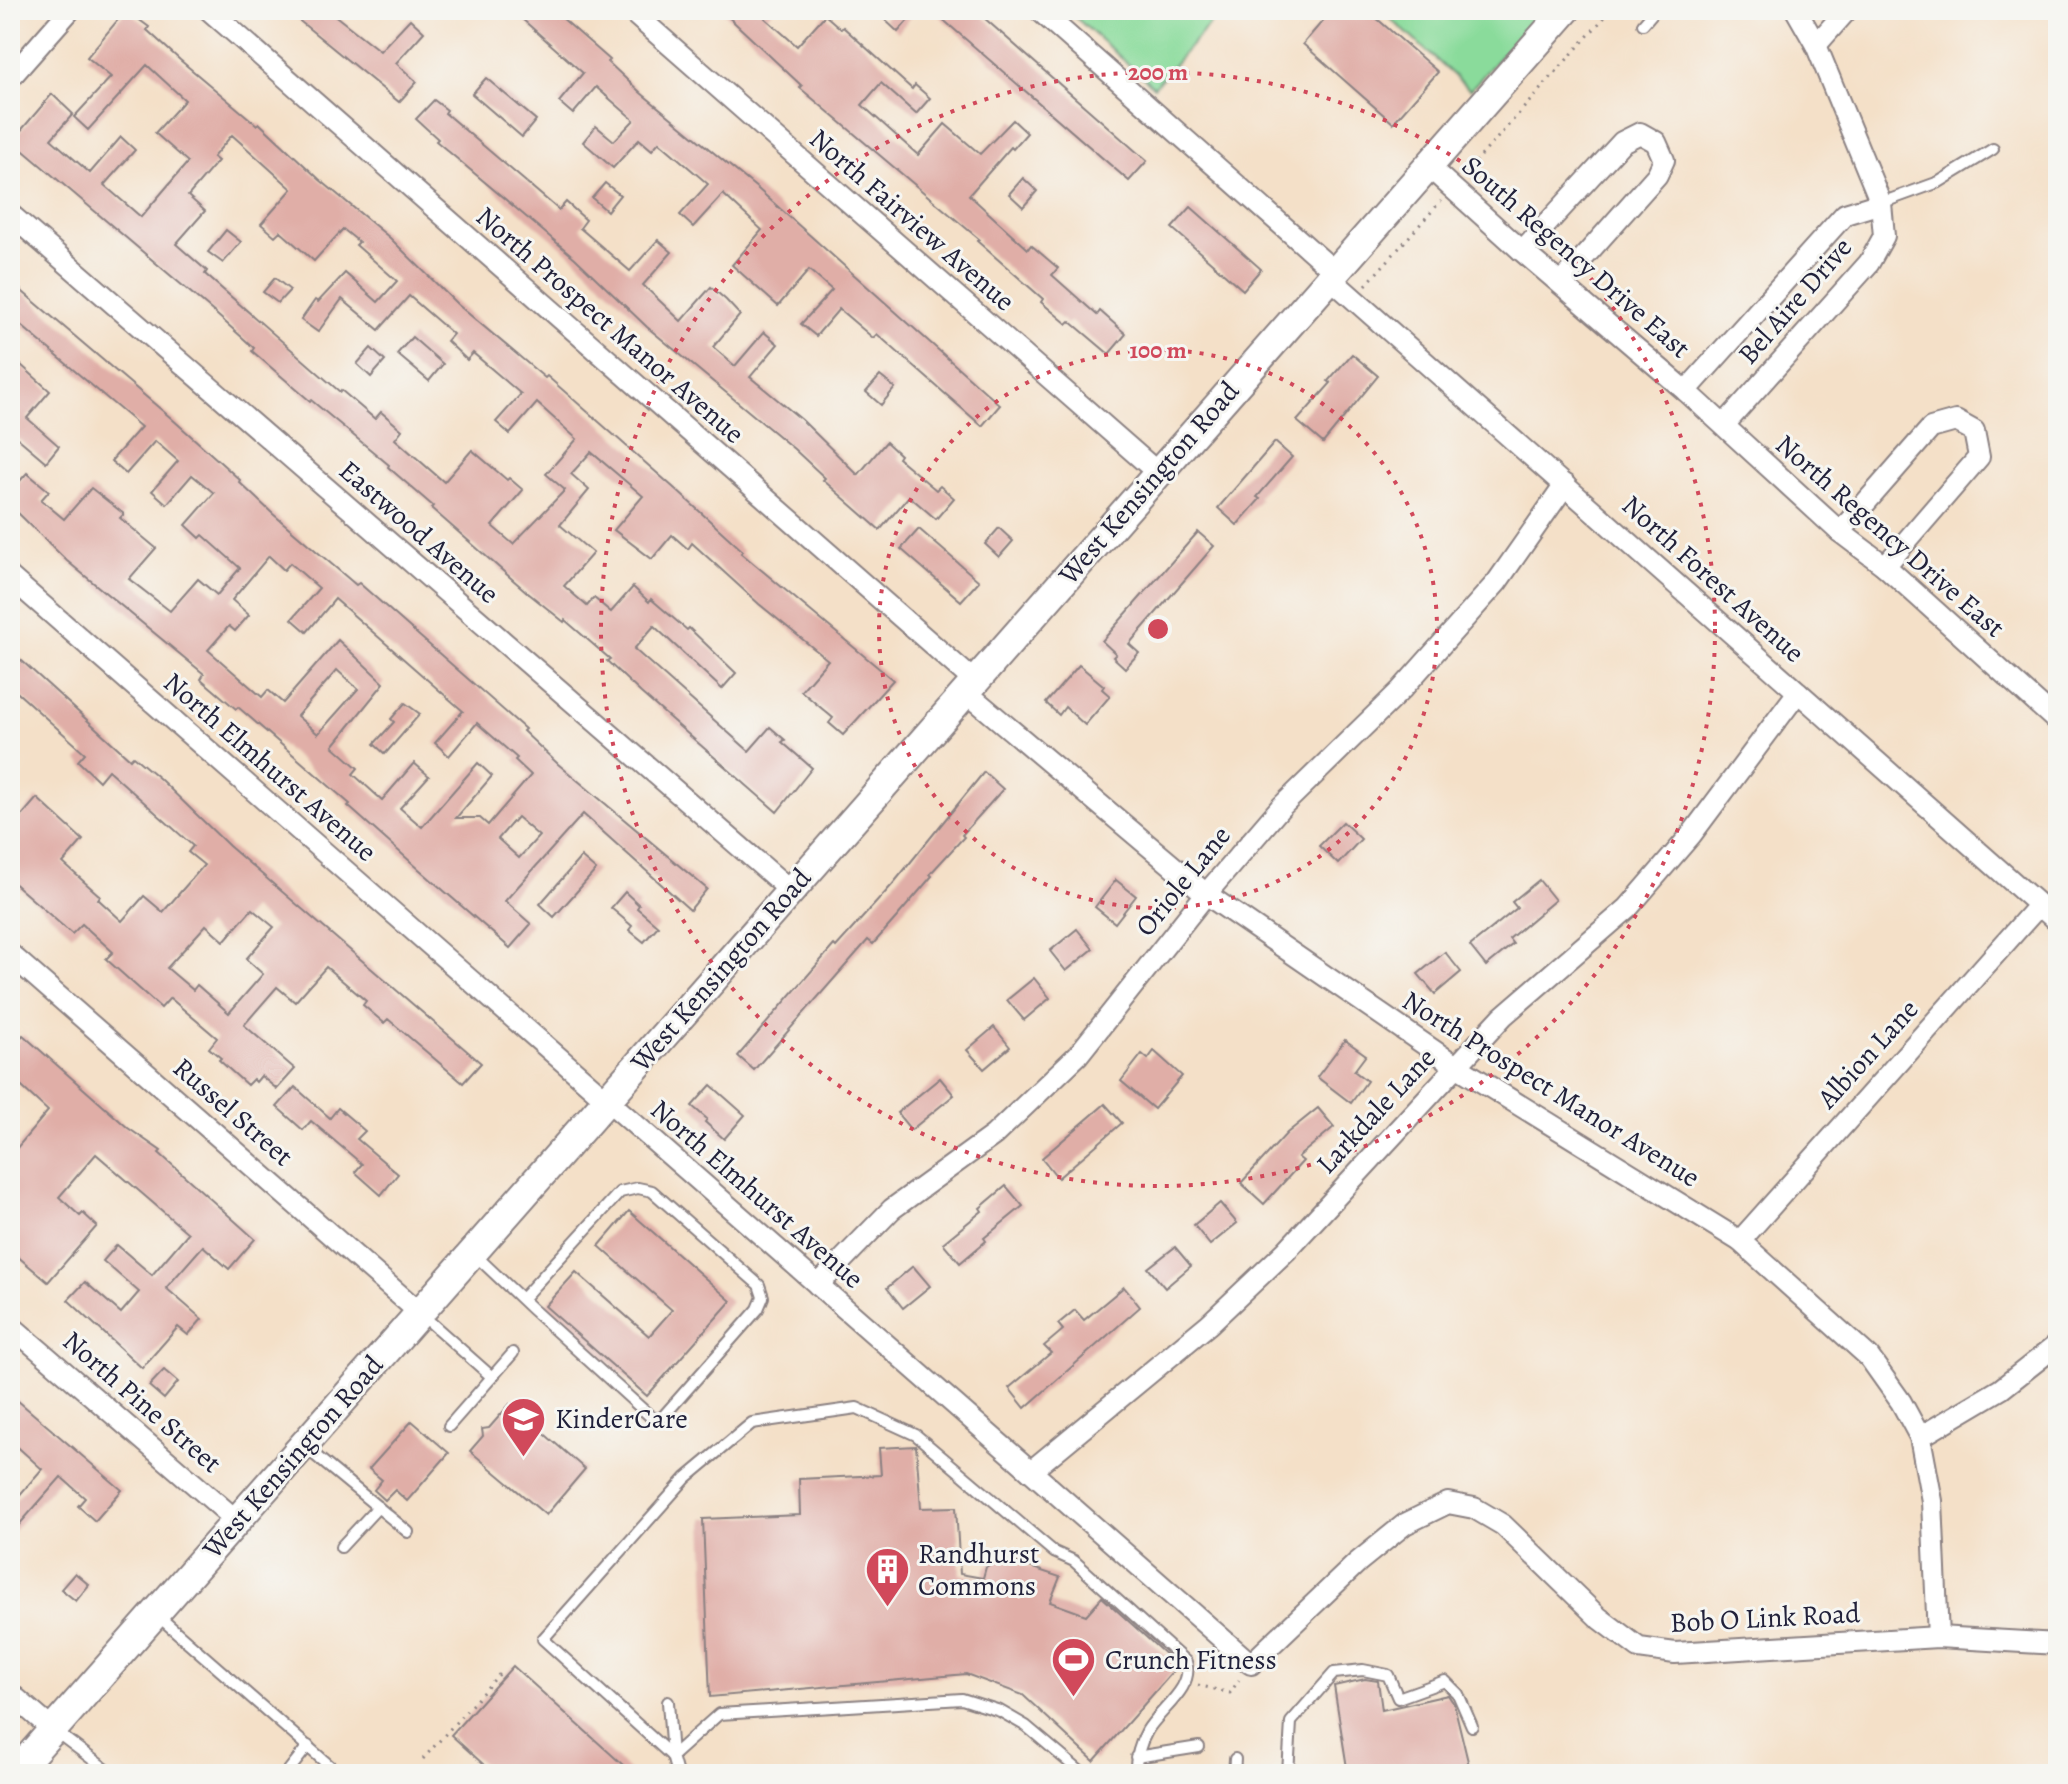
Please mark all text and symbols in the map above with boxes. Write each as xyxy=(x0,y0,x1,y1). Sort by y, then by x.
text: 200 m xyxy=(1128,56,1188,88)
street label: North Fairview Avenue xyxy=(801,120,1023,320)
street label: South Regency Drive East xyxy=(1454,147,1698,367)
street label: North Prospect Manor Avenue xyxy=(468,198,752,452)
street label: Bel Aire Drive xyxy=(1729,230,1861,372)
text: 100 m xyxy=(1129,334,1187,366)
street label: West Kensington Road xyxy=(1049,372,1249,594)
street label: North Regency Drive East xyxy=(1767,426,2013,646)
street label: Eastwood Avenue xyxy=(331,452,507,612)
street label: North Forest Avenue xyxy=(1614,487,1812,671)
centre of rings xyxy=(1144,615,1172,643)
street label: North Elmhurst Avenue xyxy=(155,664,385,870)
street label: Oriole Lane xyxy=(1127,818,1239,944)
street label: West Kensington Road xyxy=(621,859,821,1081)
street label: North Prospect Manor Avenue xyxy=(1395,982,1707,1196)
street label: Albion Lane xyxy=(1808,991,1927,1118)
street label: Larkdale Lane xyxy=(1308,1040,1444,1182)
street label: Russel Street xyxy=(165,1049,301,1175)
street label: North Elmhurst Avenue xyxy=(642,1091,872,1297)
street label: North Pine Street xyxy=(54,1322,230,1482)
street label: West Kensington Road xyxy=(193,1346,393,1568)
school or university icon: KinderCare xyxy=(500,1395,548,1458)
place label: KinderCare xyxy=(555,1400,688,1438)
place label: Randhurst Commons xyxy=(918,1535,1039,1605)
building icon: Randhurst Commons xyxy=(863,1546,911,1609)
street label: Bob O Link Road xyxy=(1669,1594,1862,1642)
sports icon: Crunch Fitness xyxy=(1050,1636,1098,1699)
place label: Crunch Fitness xyxy=(1105,1641,1277,1679)

